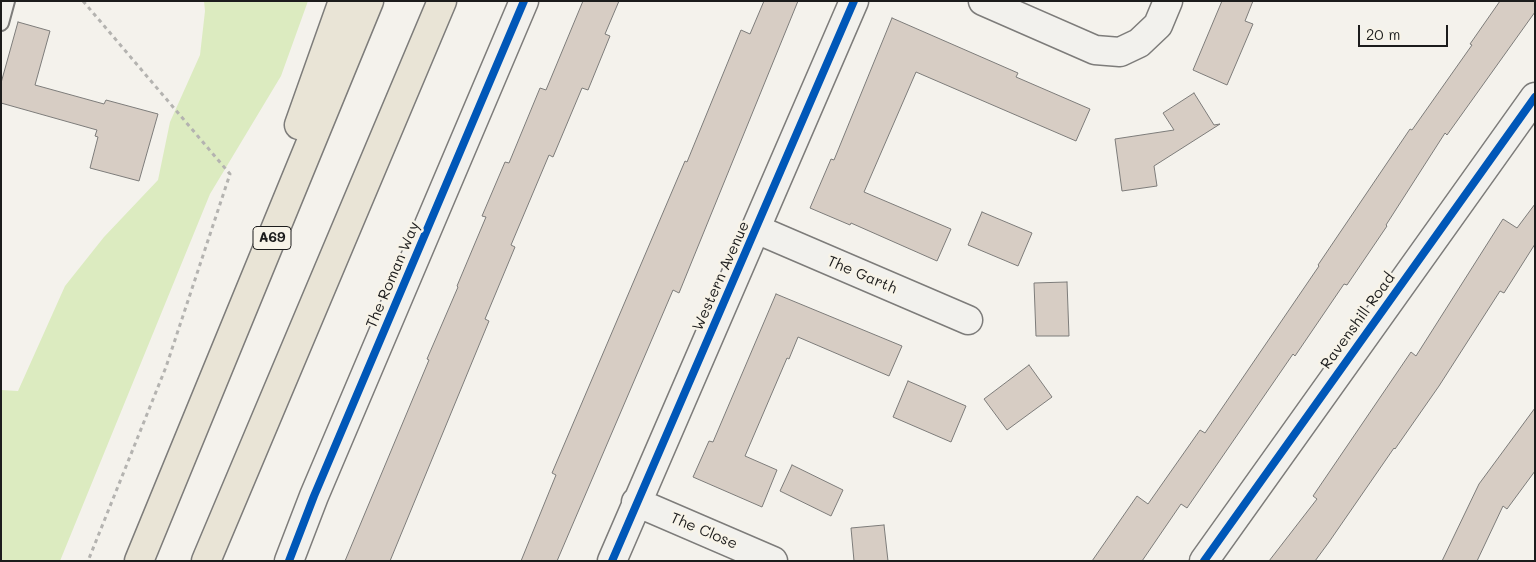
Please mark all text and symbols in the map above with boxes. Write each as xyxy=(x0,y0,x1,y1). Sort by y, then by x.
scale bar xyxy=(1361,15,1451,47)
text: 20 m xyxy=(1366,24,1400,44)
street label: Western Avenue xyxy=(689,218,753,334)
street label: The Roman Way xyxy=(362,219,424,331)
road number: A69 xyxy=(253,227,291,250)
street label: The Garth xyxy=(824,252,900,298)
street label: Ravenshill Road xyxy=(1317,269,1399,373)
street label: The Close xyxy=(668,509,740,553)

